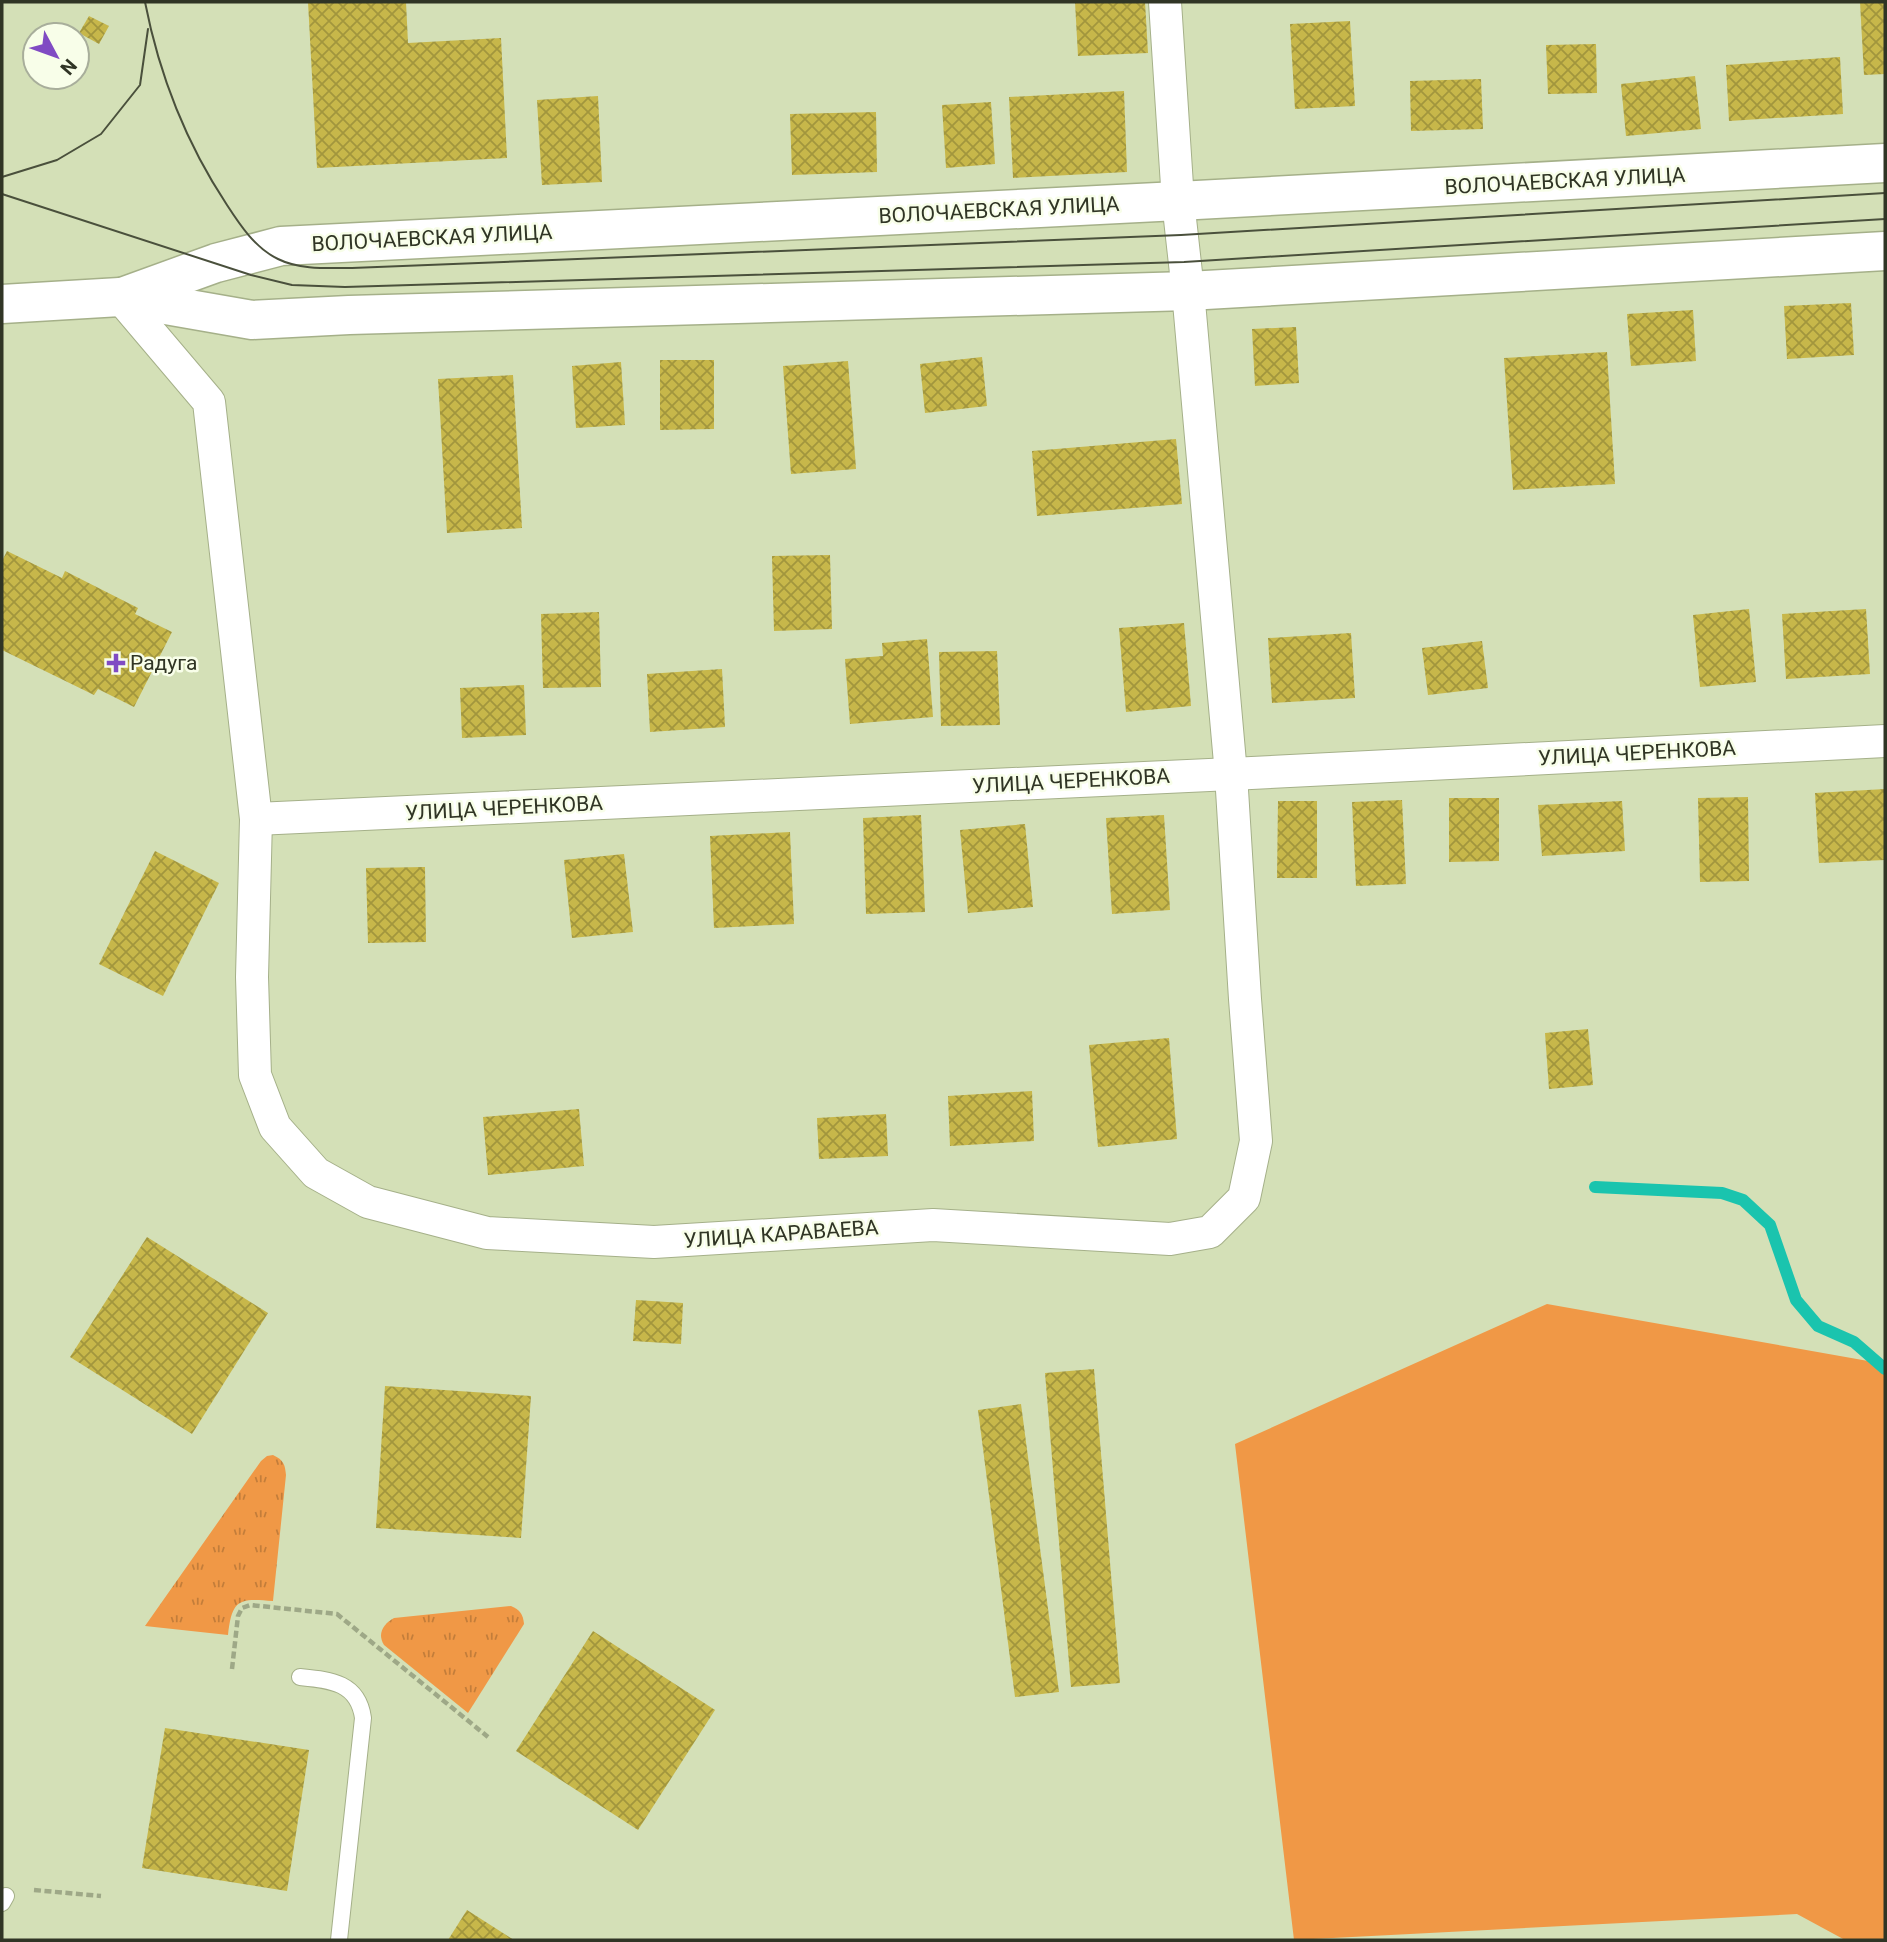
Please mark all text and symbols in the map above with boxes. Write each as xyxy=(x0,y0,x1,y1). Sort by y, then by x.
north arrow xyxy=(21,21,91,91)
text: N xyxy=(55,54,82,79)
street label: ВОЛОЧАЕВСКАЯ УЛИЦА xyxy=(1444,163,1686,199)
street label: ВОЛОЧАЕВСКАЯ УЛИЦА xyxy=(878,192,1120,228)
street label: ВОЛОЧАЕВСКАЯ УЛИЦА xyxy=(311,220,553,256)
place label: Радуга xyxy=(130,651,197,675)
marker: Радуга xyxy=(108,655,124,671)
street label: УЛИЦА ЧЕРЕНКОВА xyxy=(1538,736,1737,770)
street label: УЛИЦА ЧЕРЕНКОВА xyxy=(972,764,1171,798)
street label: УЛИЦА ЧЕРЕНКОВА xyxy=(405,791,604,825)
street label: УЛИЦА КАРАВАЕВА xyxy=(683,1215,879,1253)

